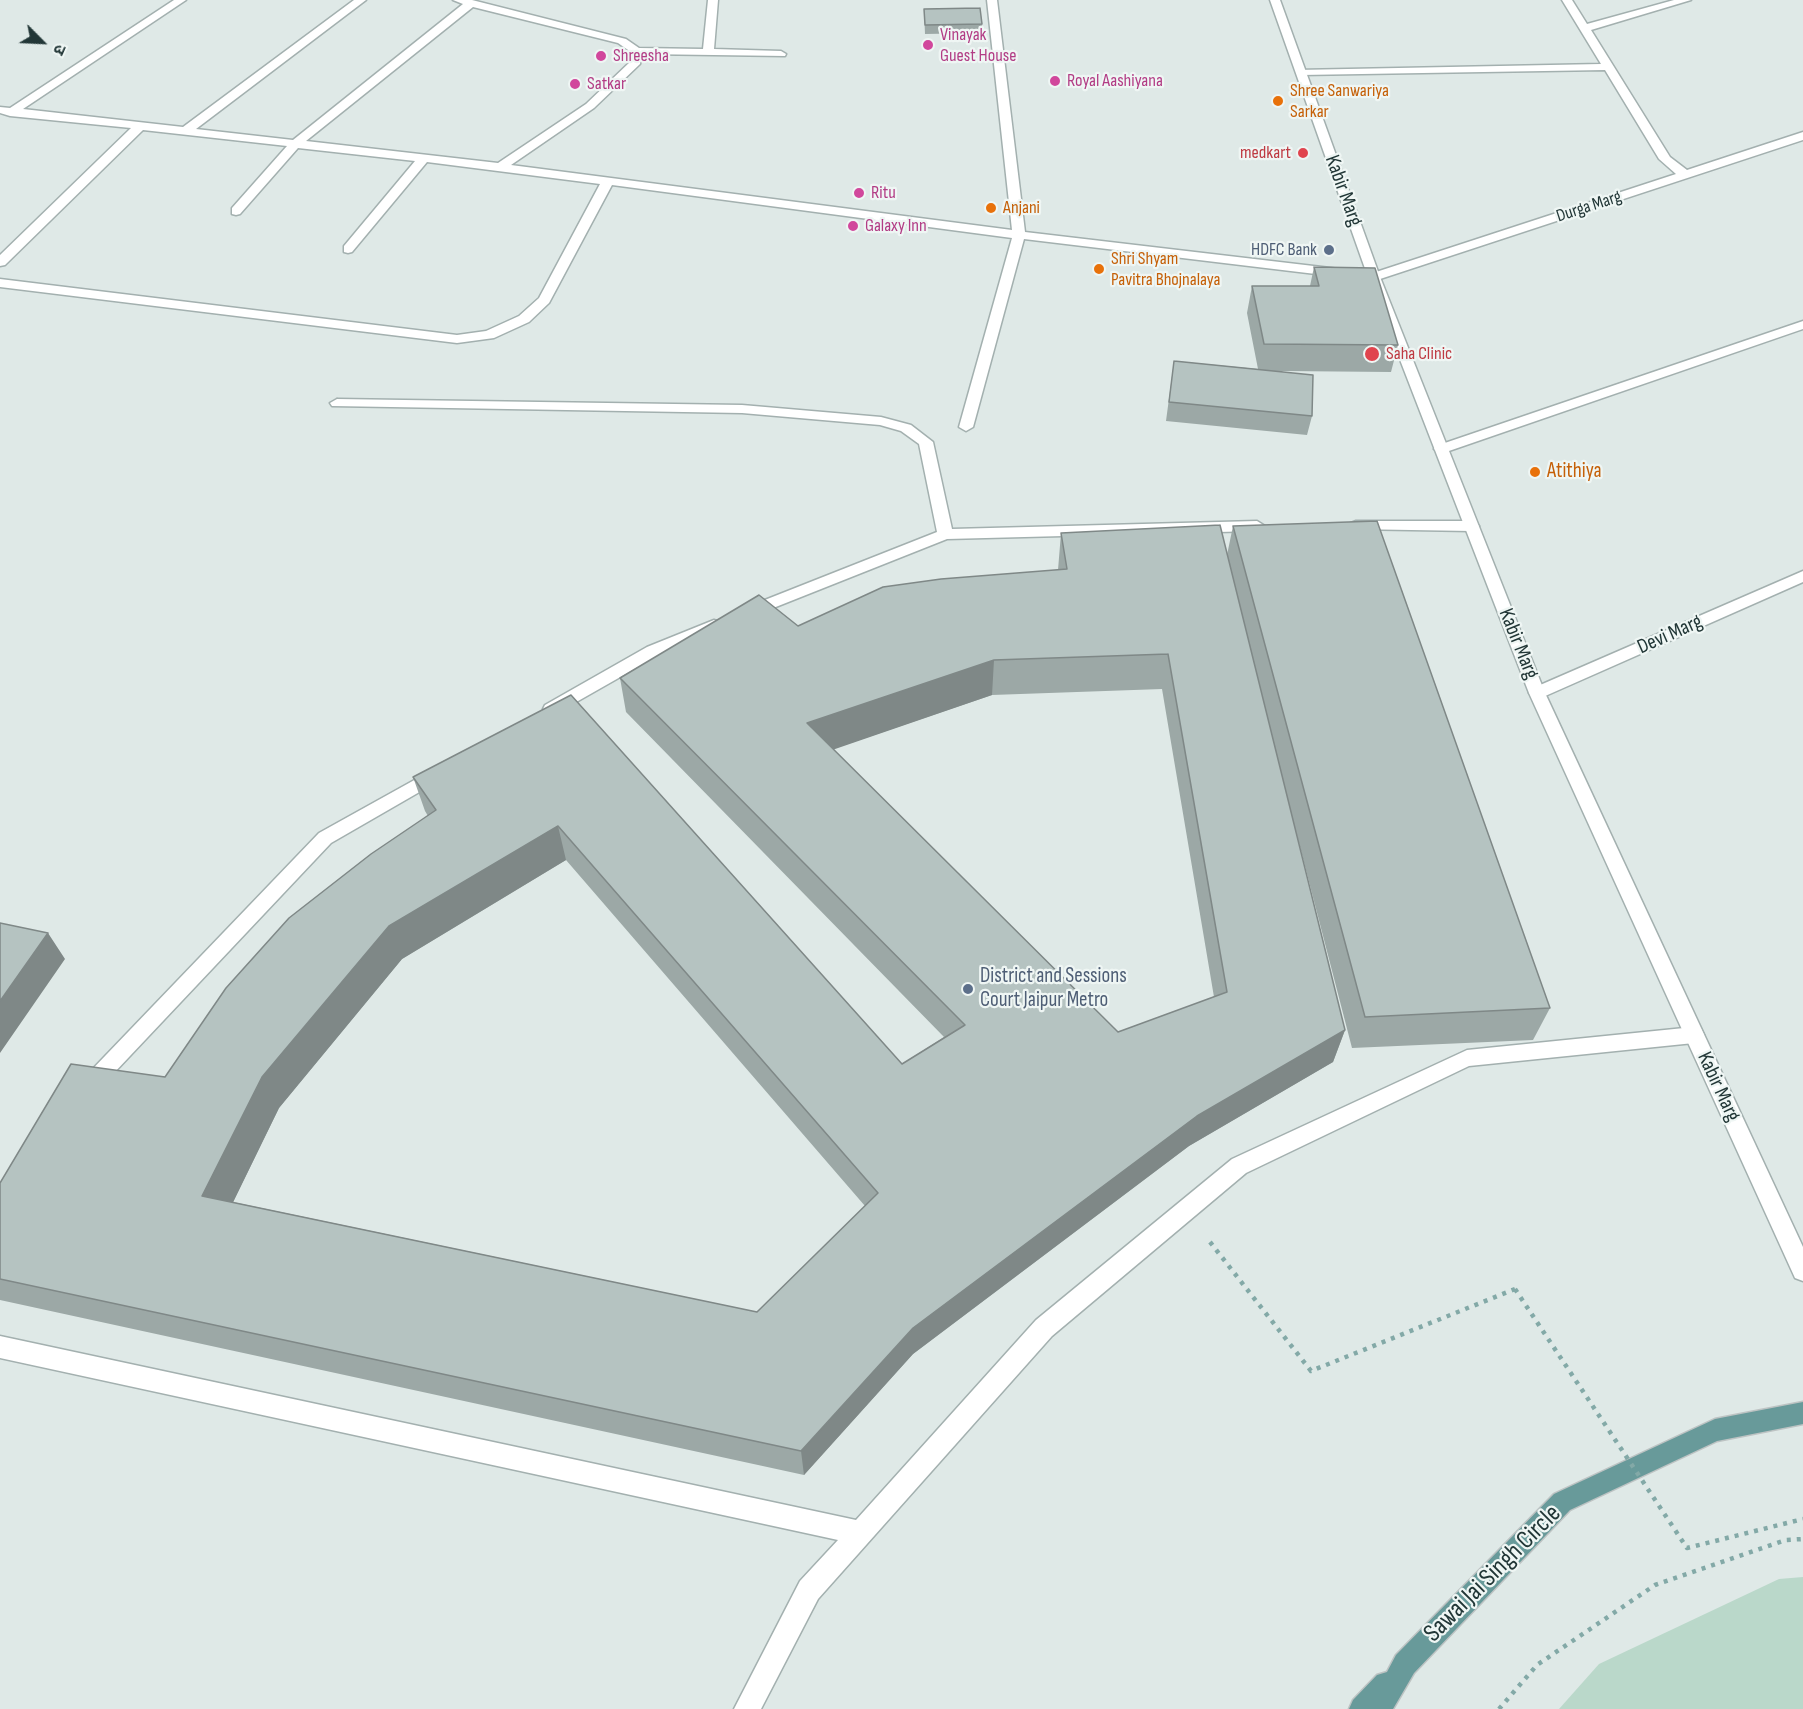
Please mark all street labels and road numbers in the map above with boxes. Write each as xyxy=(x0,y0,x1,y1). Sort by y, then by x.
street label: Kabir Marg xyxy=(1319,152,1367,230)
street label: Durga Marg xyxy=(1554,186,1624,228)
street label: Kabir Marg xyxy=(1492,605,1544,683)
street label: Devi Marg xyxy=(1634,610,1706,660)
street label: Kabir Marg xyxy=(1691,1048,1745,1126)
street label: Sawai Jai Singh Circle xyxy=(1418,1499,1568,1649)

